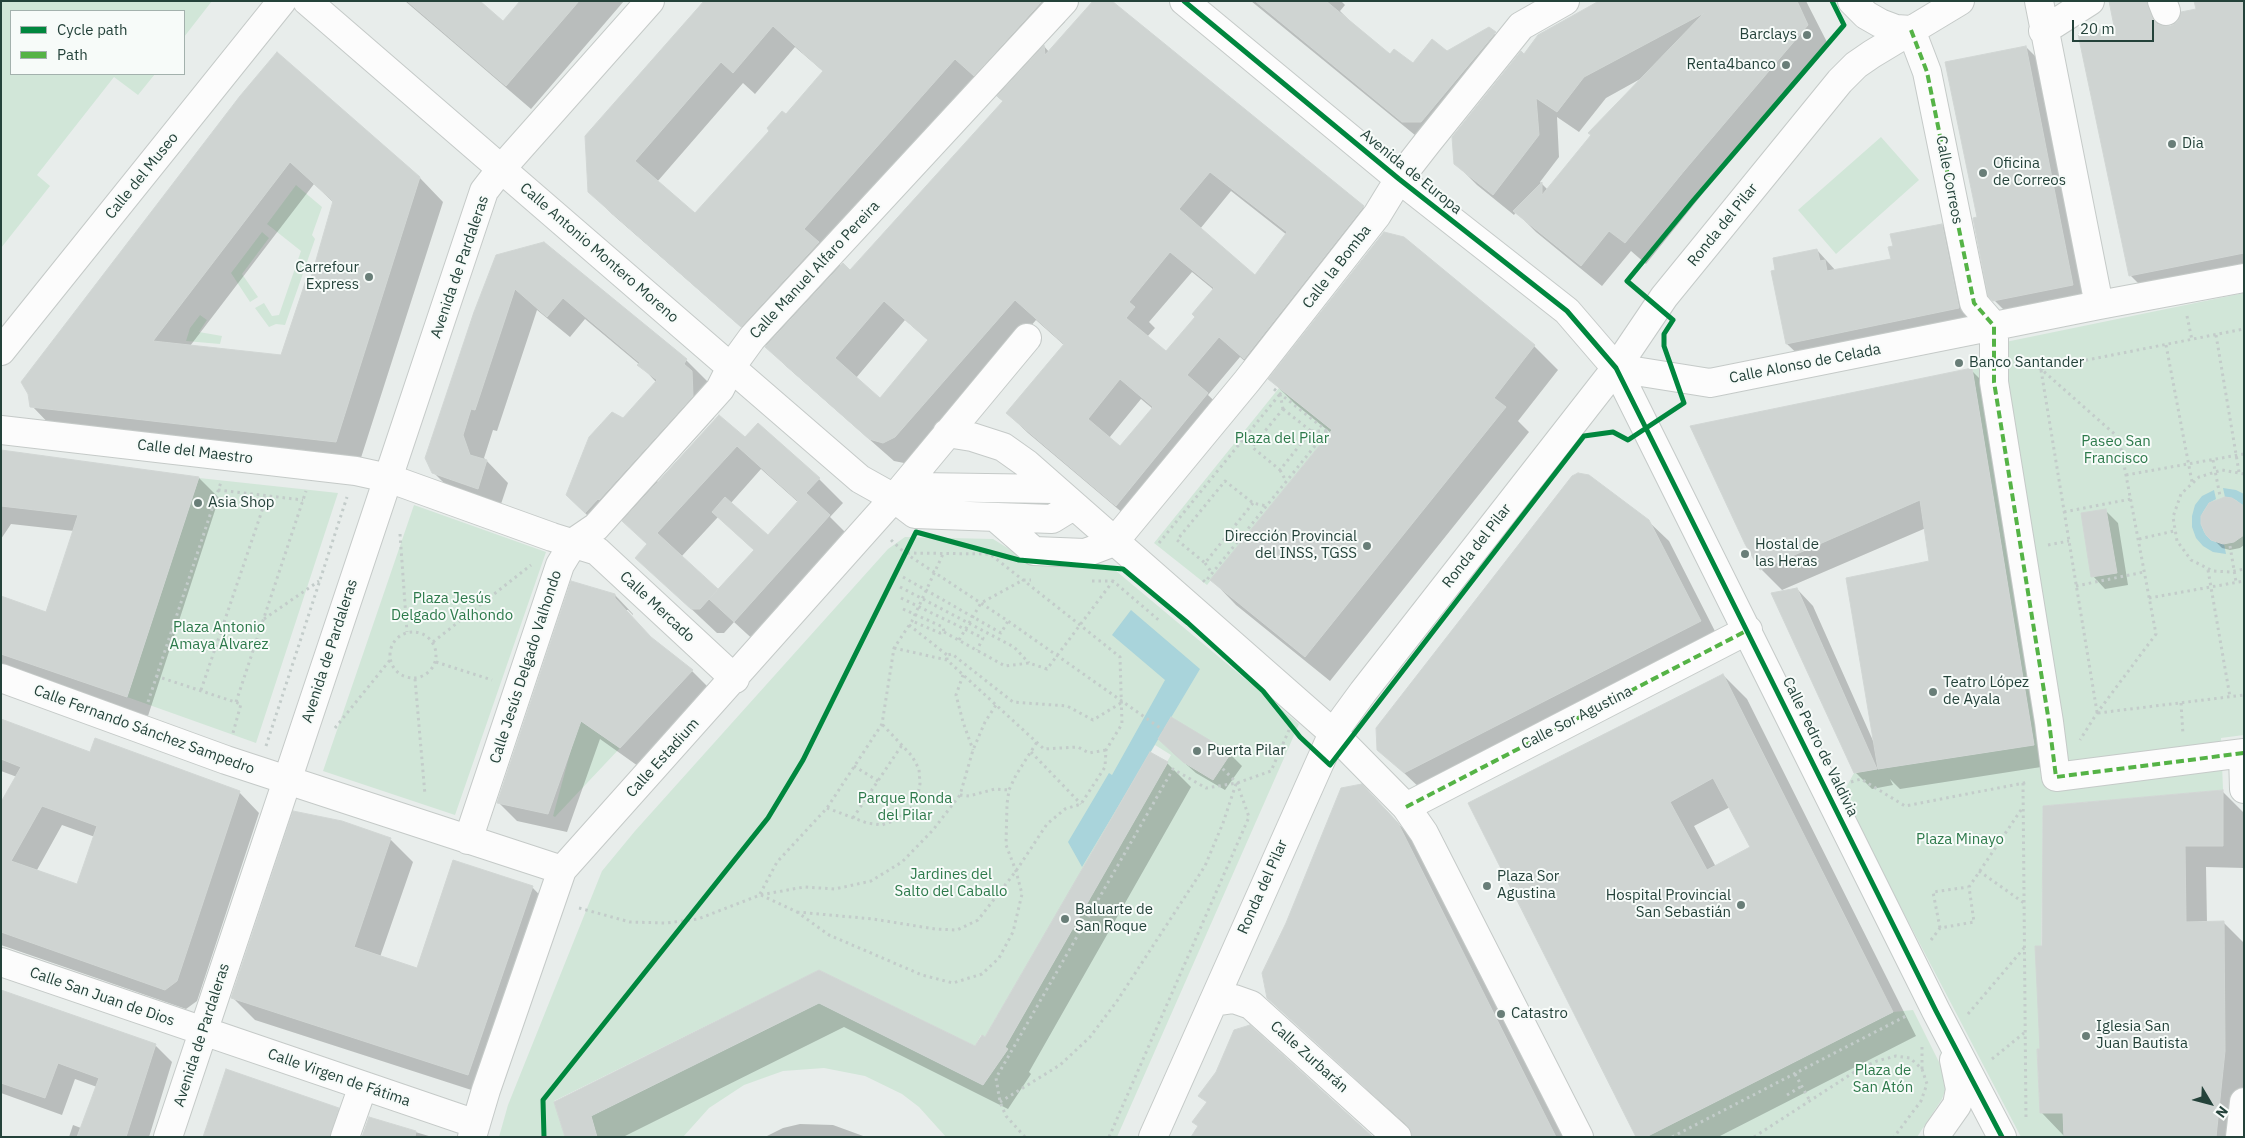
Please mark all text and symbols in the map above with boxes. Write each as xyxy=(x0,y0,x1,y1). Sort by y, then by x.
legend xyxy=(10,10,185,75)
scale bar xyxy=(2075,10,2158,42)
text: 20 m xyxy=(2080,19,2115,38)
text: Cycle path xyxy=(57,20,128,39)
place label: Barclays xyxy=(1739,26,1797,44)
marker: Barclays xyxy=(1801,29,1813,41)
text: Path xyxy=(57,45,88,64)
place label: Renta4banco xyxy=(1687,56,1776,74)
marker: Renta4banco xyxy=(1780,59,1792,71)
street label: Avenida de Europa xyxy=(1357,125,1465,219)
street label: Calle del Museo xyxy=(102,129,182,223)
street label: Calle Correos xyxy=(1932,134,1966,226)
place label: Dia xyxy=(2182,135,2204,153)
marker: Dia xyxy=(2166,138,2178,150)
place label: Oficina de Correos xyxy=(1993,155,2066,190)
marker: Oficina de Correos xyxy=(1977,167,1989,179)
street label: Calle Antonio Montero Moreno xyxy=(516,179,682,327)
street label: Ronda del Pilar xyxy=(1684,180,1762,270)
street label: Avenida de Pardaleras xyxy=(427,193,493,341)
street label: Calle Manuel Alfaro Pereira xyxy=(746,197,884,343)
street label: Calle la Bomba xyxy=(1299,222,1375,312)
place label: Carrefour Express xyxy=(295,259,359,294)
marker: Carrefour Express xyxy=(363,271,375,283)
street label: Calle Alonso de Celada xyxy=(1728,340,1882,388)
place label: Banco Santander xyxy=(1969,354,2084,372)
marker: Banco Santander xyxy=(1953,357,1965,369)
park label: Plaza del Pilar xyxy=(1235,430,1329,448)
park label: Paseo San Francisco xyxy=(2081,433,2151,468)
street label: Calle del Maestro xyxy=(136,436,254,468)
place label: Asia Shop xyxy=(208,494,275,512)
marker: Asia Shop xyxy=(192,497,204,509)
street label: Ronda del Pilar xyxy=(1439,500,1515,592)
place label: Dirección Provincial del INSS, TGSS xyxy=(1225,528,1357,563)
place label: Hostal de las Heras xyxy=(1755,536,1819,571)
marker: Dirección Provincial del INSS, TGSS xyxy=(1361,540,1373,552)
marker: Hostal de las Heras xyxy=(1739,548,1751,560)
street label: Calle Jesús Delgado Valhondo xyxy=(486,568,566,766)
street label: Calle Mercado xyxy=(616,568,698,646)
street label: Avenida de Pardaleras xyxy=(298,577,362,725)
park label: Plaza Jesús Delgado Valhondo xyxy=(391,590,513,625)
park label: Plaza Antonio Amaya Álvarez xyxy=(170,619,268,654)
street label: Calle Pedro de Valdivia xyxy=(1778,674,1862,820)
place label: Teatro López de Ayala xyxy=(1943,674,2029,709)
street label: Calle Fernando Sánchez Sampedro xyxy=(31,682,257,778)
street label: Calle Sor Agustina xyxy=(1519,682,1635,754)
marker: Teatro López de Ayala xyxy=(1927,686,1939,698)
street label: Calle Estadium xyxy=(623,715,703,801)
place label: Puerta Pilar xyxy=(1207,742,1286,760)
marker: Puerta Pilar xyxy=(1191,745,1203,757)
park label: Parque Ronda del Pilar xyxy=(858,790,952,825)
park label: Plaza Minayo xyxy=(1916,831,2004,849)
street label: Ronda del Pilar xyxy=(1234,837,1292,937)
park label: Jardines del Salto del Caballo xyxy=(895,866,1007,901)
place label: Plaza Sor Agustina xyxy=(1497,868,1559,903)
marker: Plaza Sor Agustina xyxy=(1481,880,1493,892)
place label: Hospital Provincial San Sebastián xyxy=(1606,887,1731,922)
marker: Hospital Provincial San Sebastián xyxy=(1735,899,1747,911)
place label: Baluarte de San Roque xyxy=(1075,901,1153,936)
marker: Baluarte de San Roque xyxy=(1059,913,1071,925)
street label: Avenida de Pardaleras xyxy=(170,961,234,1109)
street label: Calle San Juan de Dios xyxy=(27,964,177,1030)
place label: Catastro xyxy=(1511,1005,1568,1023)
marker: Catastro xyxy=(1495,1008,1507,1020)
street label: Calle Zurbarán xyxy=(1266,1017,1352,1097)
place label: Iglesia San Juan Bautista xyxy=(2096,1018,2188,1053)
marker: Iglesia San Juan Bautista xyxy=(2080,1030,2092,1042)
street label: Calle Virgen de Fátima xyxy=(265,1045,413,1111)
park label: Plaza de San Atón xyxy=(1853,1062,1913,1097)
north arrow xyxy=(2185,1078,2235,1128)
text: N xyxy=(2212,1103,2232,1121)

